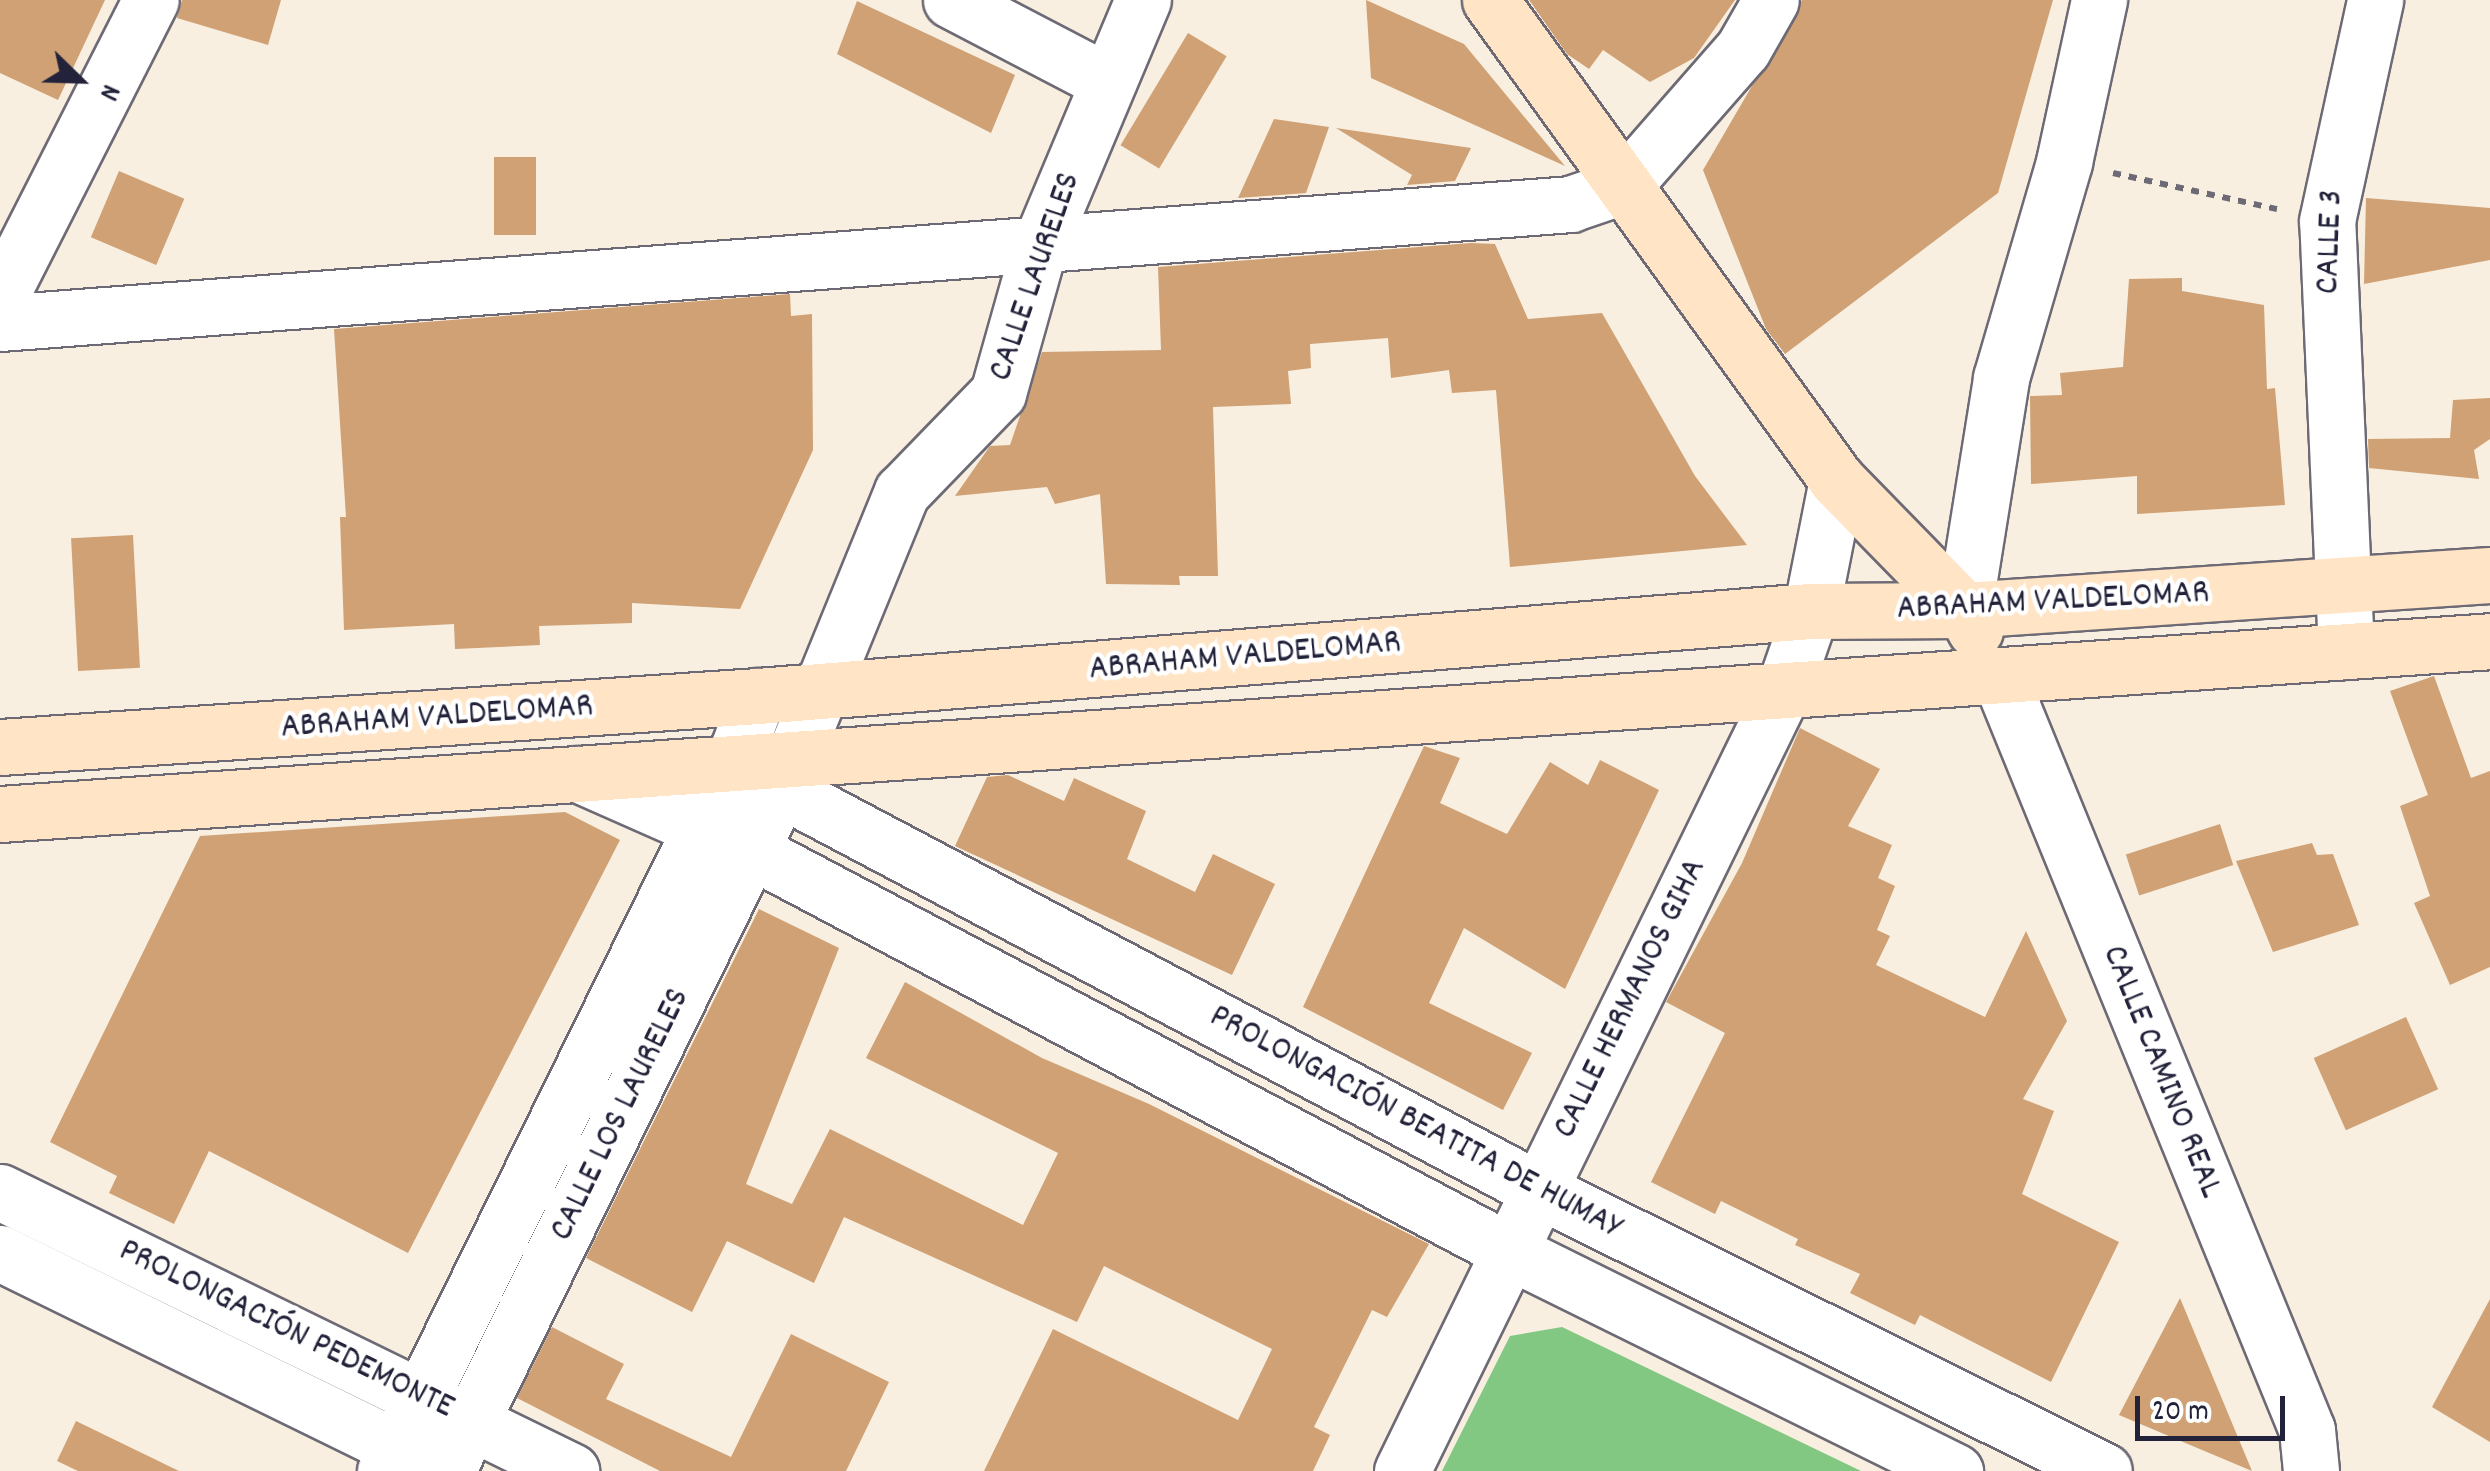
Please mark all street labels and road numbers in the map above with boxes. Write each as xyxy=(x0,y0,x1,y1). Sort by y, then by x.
street label: CALLE LAURELES xyxy=(981,167,1091,387)
street label: CALLE 3 xyxy=(2308,189,2354,295)
street label: ABRAHAM VALDELOMAR xyxy=(1896,573,2210,631)
street label: ABRAHAM VALDELOMAR xyxy=(1087,622,1403,692)
street label: ABRAHAM VALDELOMAR xyxy=(280,686,594,750)
street label: CALLE HERMANOS GIHA xyxy=(1545,852,1717,1146)
street label: CALLE CAMINO REAL xyxy=(2091,940,2231,1204)
street label: CALLE LOS LAURELES xyxy=(542,982,700,1248)
street label: PROLONGACIÓN BEATITA DE HUMAY xyxy=(1202,996,1628,1250)
street label: PROLONGACIÓN PEDEMONTE xyxy=(112,1231,460,1429)

